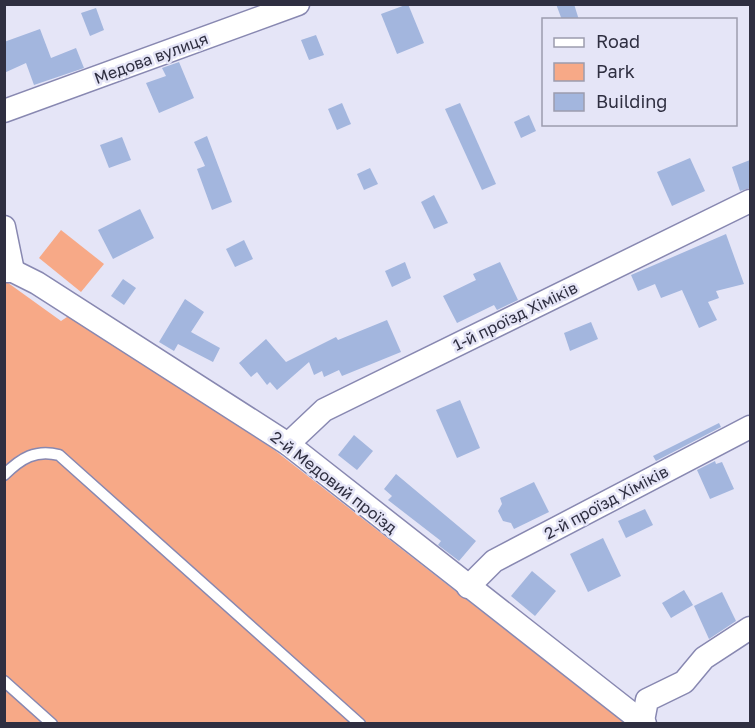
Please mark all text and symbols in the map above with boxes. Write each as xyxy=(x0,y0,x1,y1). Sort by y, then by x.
legend xyxy=(542,18,737,126)
street label: Медова вулиця xyxy=(91,28,211,88)
text: Road xyxy=(596,30,640,52)
text: Park xyxy=(596,60,635,82)
text: Building xyxy=(596,90,667,112)
street label: 1-й проїзд Хіміків xyxy=(449,277,581,355)
street label: 2-й Медовий проїзд xyxy=(267,426,402,538)
street label: 2-й проїзд Хіміків xyxy=(541,461,671,543)

